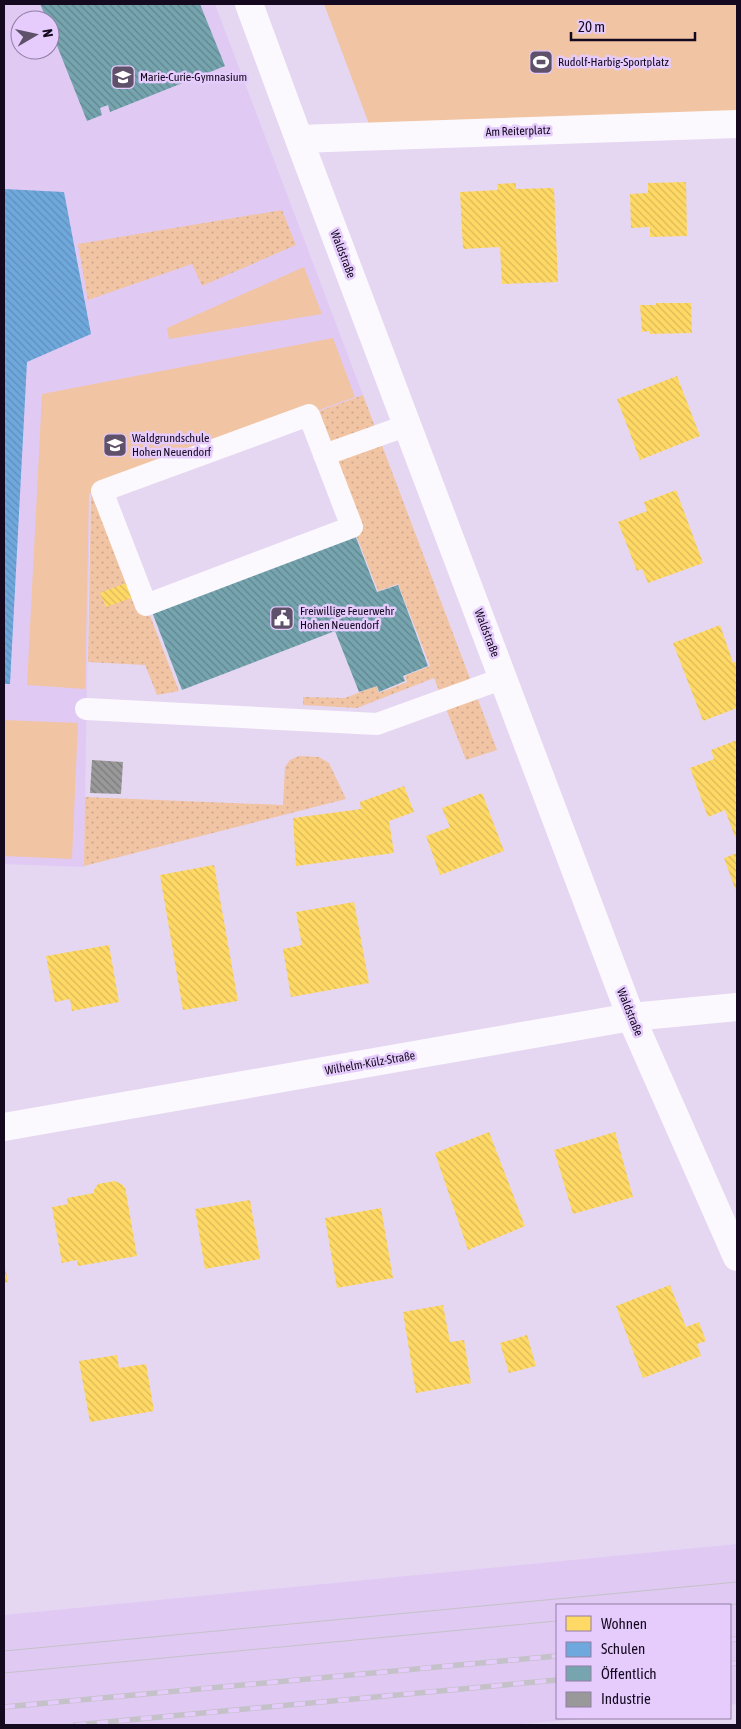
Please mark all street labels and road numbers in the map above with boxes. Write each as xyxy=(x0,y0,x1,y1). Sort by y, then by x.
street label: Am Reiterplatz xyxy=(485,123,551,139)
street label: Waldstraße xyxy=(327,228,359,280)
street label: Waldstraße xyxy=(471,607,503,659)
street label: Waldstraße xyxy=(614,986,646,1038)
street label: Wilhelm-Külz-Straße xyxy=(324,1048,416,1078)

